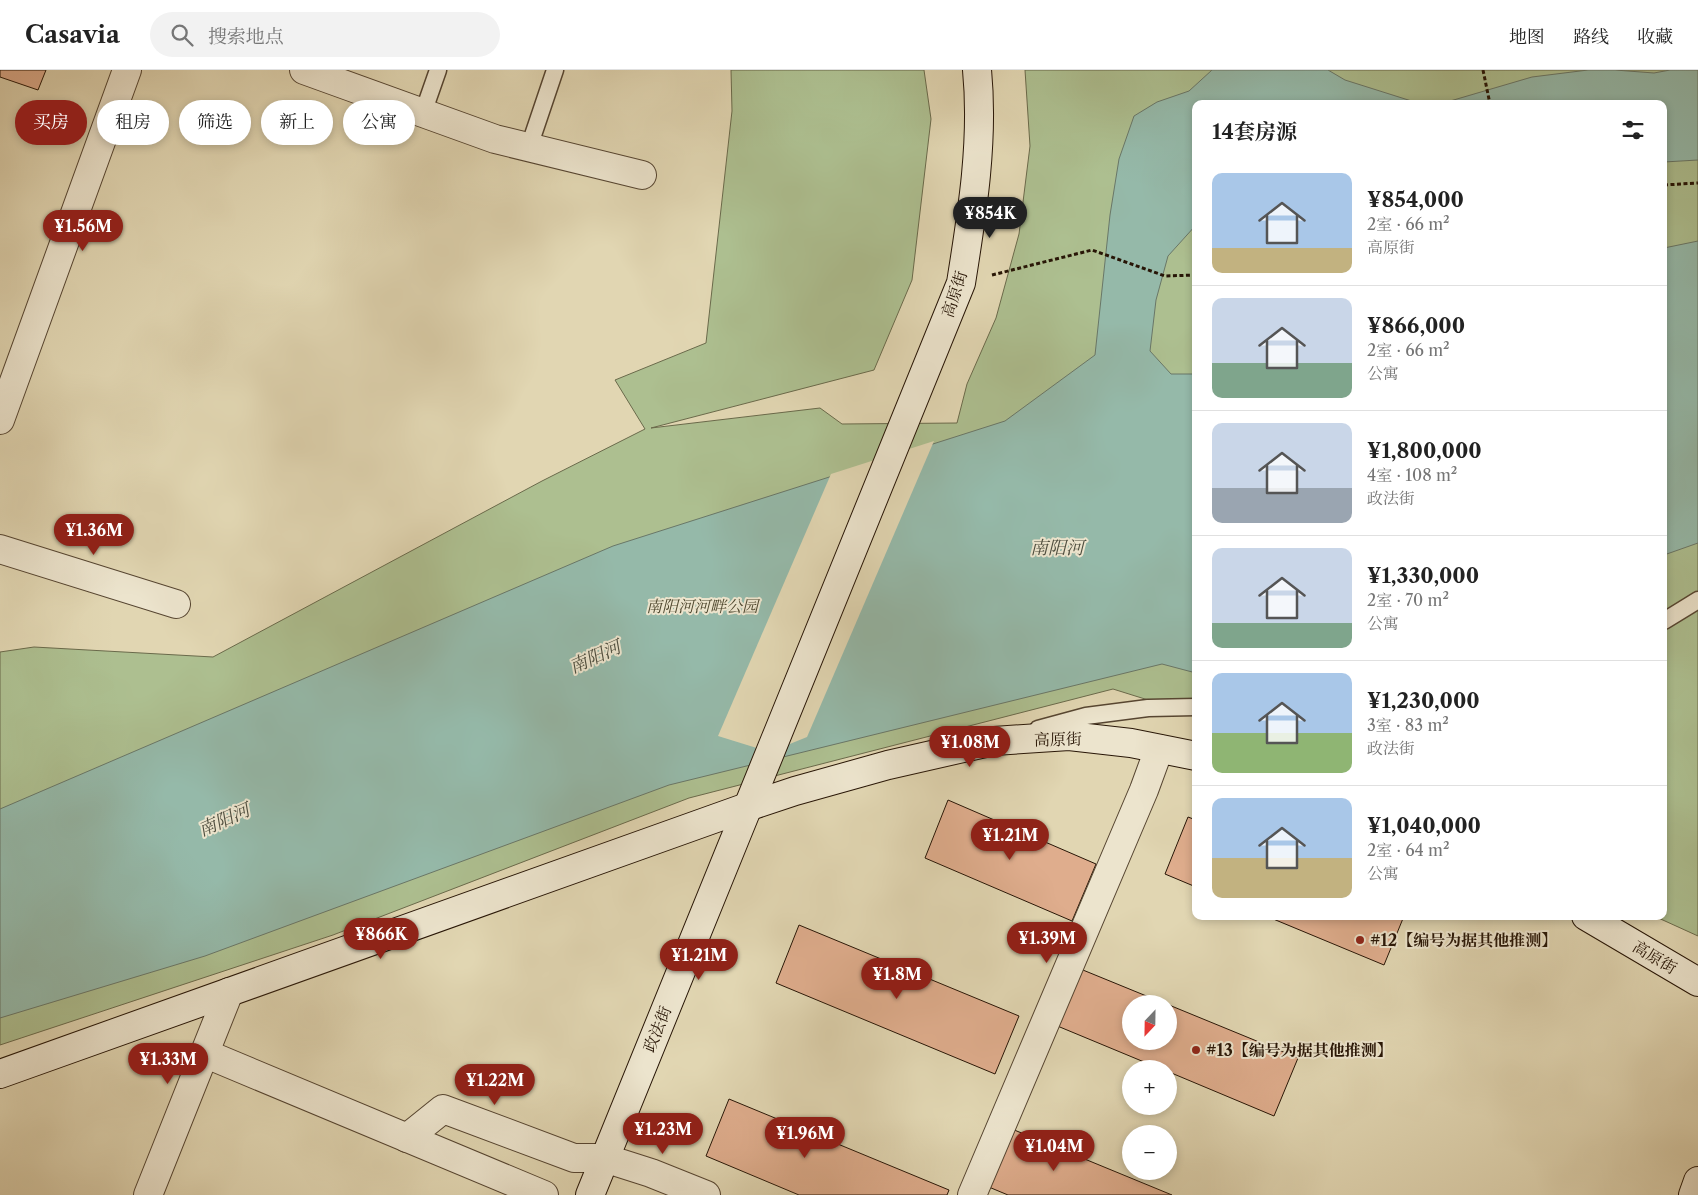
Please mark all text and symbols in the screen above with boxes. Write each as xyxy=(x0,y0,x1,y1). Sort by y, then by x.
search box xyxy=(150,12,500,57)
text: Casavia xyxy=(25,20,120,49)
icon: search xyxy=(168,21,196,49)
text: 搜索地点 xyxy=(208,25,284,48)
text: 地图 xyxy=(1509,26,1545,48)
text: 路线 xyxy=(1573,26,1609,48)
text: 收藏 xyxy=(1637,26,1673,48)
chip: 买房 xyxy=(15,100,87,145)
chip: 租房 xyxy=(97,100,169,145)
chip: 筛选 xyxy=(179,100,251,145)
chip: 新上 xyxy=(261,100,333,145)
chip: 公寓 xyxy=(343,100,415,145)
icon: filters xyxy=(1619,116,1647,144)
text: 14套房源 xyxy=(1212,119,1297,144)
text: ¥854,000 xyxy=(1367,187,1464,212)
icon: home xyxy=(1252,193,1312,253)
pin: ¥854K xyxy=(955,196,1025,239)
text: ¥854K xyxy=(964,203,1016,223)
pin: ¥1.56M xyxy=(42,210,124,252)
text: 2室 · 66 m² xyxy=(1367,214,1450,234)
text: ¥1.56M xyxy=(54,216,112,236)
text: 高原街 xyxy=(1367,237,1415,257)
street label: 高原街 xyxy=(937,268,971,320)
text: ¥866,000 xyxy=(1367,313,1465,338)
icon: home xyxy=(1252,318,1312,378)
text: 2室 · 66 m² xyxy=(1367,340,1450,360)
text: 公寓 xyxy=(1367,363,1399,383)
text: ¥1,800,000 xyxy=(1367,438,1482,463)
icon: home xyxy=(1252,443,1312,503)
text: 4室 · 108 m² xyxy=(1367,465,1457,485)
text: 政法街 xyxy=(1367,488,1415,508)
pin: ¥1.36M xyxy=(53,514,135,556)
text: ¥1.36M xyxy=(65,520,123,540)
water label: 南阳河 xyxy=(1030,537,1087,559)
text: ¥1,330,000 xyxy=(1367,563,1479,588)
icon: home xyxy=(1252,568,1312,628)
text: 2室 · 70 m² xyxy=(1367,590,1449,610)
park label: 南阳河河畔公园 xyxy=(646,596,761,616)
text: 公寓 xyxy=(1367,613,1399,633)
water label: 南阳河 xyxy=(566,635,627,678)
text: ¥1,230,000 xyxy=(1367,688,1480,713)
icon: home xyxy=(1252,693,1312,753)
text: 3室 · 83 m² xyxy=(1367,715,1449,735)
pin: ¥1.08M xyxy=(929,726,1011,768)
street label: 高原街 xyxy=(1034,729,1082,749)
text: ¥1.08M xyxy=(940,732,1000,752)
text: 政法街 xyxy=(1367,738,1415,758)
water label: 南阳河 xyxy=(195,798,256,841)
text: ¥1,040,000 xyxy=(1367,813,1481,838)
pin: ¥1.21M xyxy=(969,818,1051,861)
icon: home xyxy=(1252,818,1312,878)
text: ¥1.21M xyxy=(982,825,1038,845)
text: 2室 · 64 m² xyxy=(1367,840,1450,860)
text: 公寓 xyxy=(1367,863,1399,883)
pin: ¥866K xyxy=(346,918,416,960)
pin: ¥1.39M xyxy=(1006,922,1088,964)
text: ¥866K xyxy=(355,924,407,944)
text: ¥1.39M xyxy=(1018,928,1076,948)
place label: #12【编号为据其他推测】 xyxy=(1370,930,1557,950)
marker: #12【编号为据其他推测】 xyxy=(1354,934,1366,946)
street label: 高原街 xyxy=(1629,936,1681,978)
pin: ¥1.21M xyxy=(658,938,740,981)
text: ¥1.21M xyxy=(671,945,727,965)
pin: ¥1.8M xyxy=(862,958,932,1000)
text: ¥1.8M xyxy=(872,964,922,984)
north arrow xyxy=(1122,995,1178,1050)
map controls xyxy=(1122,995,1177,1180)
street label: 政法街 xyxy=(639,1003,675,1055)
place label: #13【编号为据其他推测】 xyxy=(1206,1040,1393,1060)
pin: ¥1.33M xyxy=(127,1042,209,1085)
marker: #13【编号为据其他推测】 xyxy=(1190,1044,1202,1056)
text: ¥1.33M xyxy=(139,1049,197,1069)
button: + xyxy=(1122,1060,1177,1115)
pin: ¥1.22M xyxy=(454,1064,536,1106)
text: ¥1.22M xyxy=(466,1070,524,1090)
pin: ¥1.23M xyxy=(622,1112,704,1155)
pin: ¥1.96M xyxy=(764,1116,846,1159)
text: ¥1.23M xyxy=(634,1119,692,1139)
text: ¥1.96M xyxy=(776,1123,834,1143)
button: − xyxy=(1122,1125,1177,1180)
pin: ¥1.04M xyxy=(1013,1130,1095,1172)
text: ¥1.04M xyxy=(1024,1136,1084,1156)

